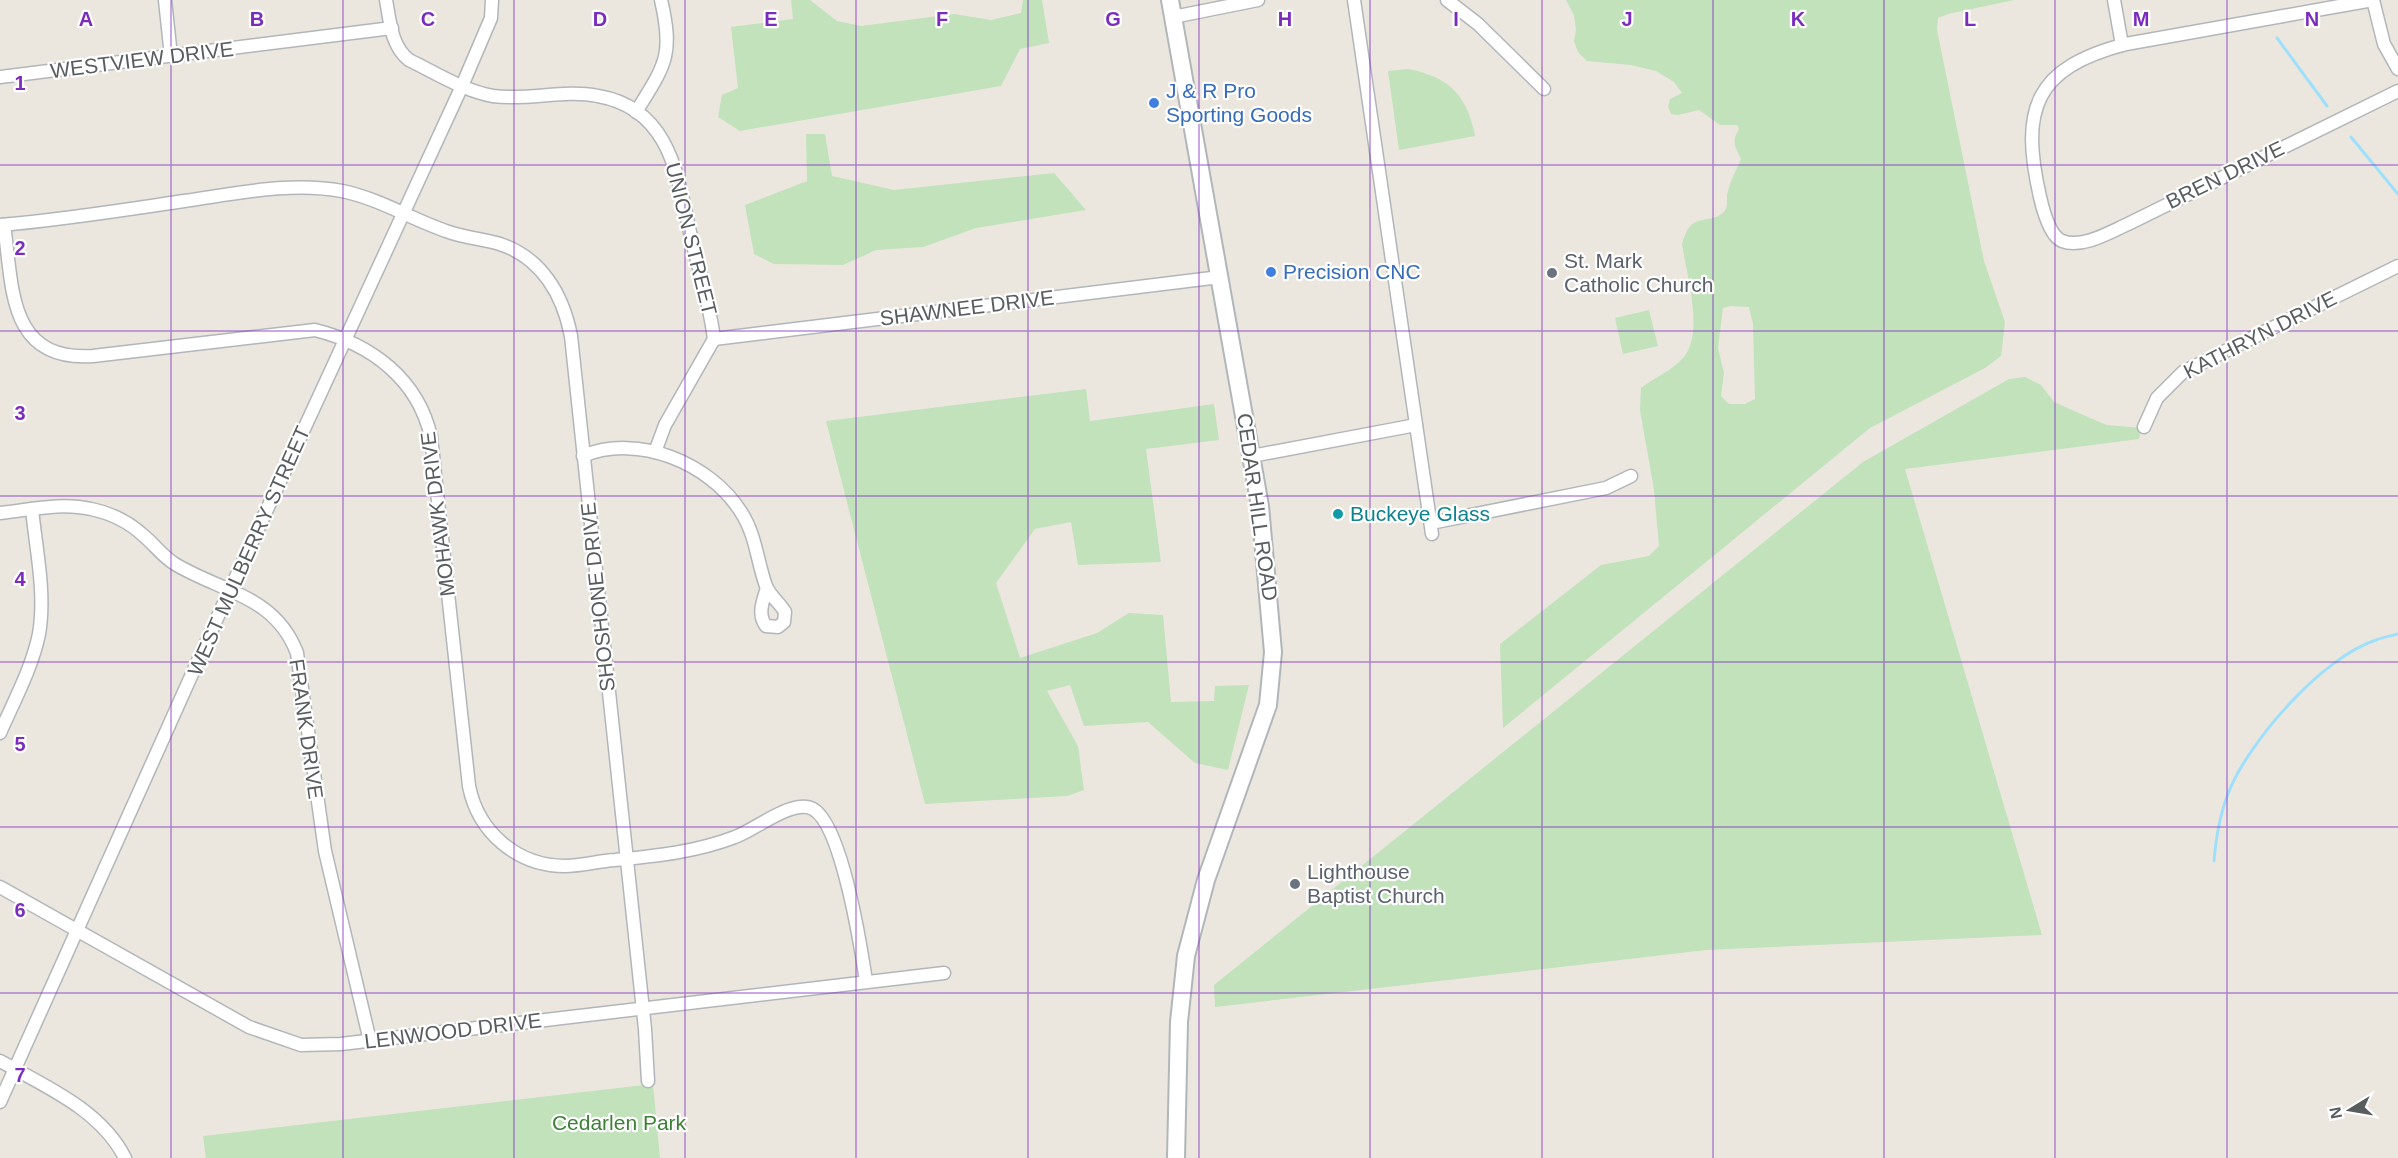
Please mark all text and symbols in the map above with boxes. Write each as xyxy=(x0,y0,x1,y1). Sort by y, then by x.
text: A xyxy=(79,8,93,30)
text: B xyxy=(250,8,264,30)
text: C xyxy=(421,8,435,30)
text: D xyxy=(593,8,607,30)
text: E xyxy=(764,8,778,30)
text: F xyxy=(936,8,948,30)
text: G xyxy=(1105,8,1121,30)
text: H xyxy=(1278,8,1292,30)
text: I xyxy=(1453,8,1459,30)
text: J xyxy=(1621,8,1633,30)
text: K xyxy=(1791,8,1806,30)
text: L xyxy=(1964,8,1976,30)
text: M xyxy=(2133,8,2149,30)
text: N xyxy=(2305,8,2319,30)
street label: WESTVIEW DRIVE xyxy=(49,37,235,82)
text: 1 xyxy=(14,72,26,94)
place label: J & R Pro Sporting Goods xyxy=(1166,79,1312,126)
marker: J & R Pro Sporting Goods xyxy=(1147,96,1161,110)
street label: BREN DRIVE xyxy=(2162,136,2288,213)
street label: UNION STREET xyxy=(661,160,722,318)
text: 2 xyxy=(14,237,26,259)
place label: St. Mark Catholic Church xyxy=(1564,249,1713,296)
place label: Precision CNC xyxy=(1283,260,1421,283)
marker: Precision CNC xyxy=(1264,265,1278,279)
marker: St. Mark Catholic Church xyxy=(1545,266,1559,280)
street label: SHAWNEE DRIVE xyxy=(878,285,1055,330)
street label: KATHRYN DRIVE xyxy=(2180,286,2340,383)
text: 3 xyxy=(14,402,26,424)
street label: CEDAR HILL ROAD xyxy=(1233,412,1282,602)
street label: WEST MULBERRY STREET xyxy=(183,422,314,679)
street label: MOHAWK DRIVE xyxy=(416,430,459,598)
street label: SHOSHONE DRIVE xyxy=(576,501,619,693)
place label: Buckeye Glass xyxy=(1350,502,1490,525)
marker: Buckeye Glass xyxy=(1331,507,1345,521)
text: 4 xyxy=(14,568,26,590)
street label: FRANK DRIVE xyxy=(285,657,328,800)
text: 5 xyxy=(14,733,26,755)
place label: Lighthouse Baptist Church xyxy=(1307,860,1445,907)
marker: Lighthouse Baptist Church xyxy=(1288,877,1302,891)
text: 6 xyxy=(14,899,26,921)
street label: LENWOOD DRIVE xyxy=(363,1008,543,1053)
text: 7 xyxy=(14,1064,26,1086)
north arrow xyxy=(2320,1080,2380,1140)
text: N xyxy=(2326,1105,2345,1120)
park label: Cedarlen Park xyxy=(552,1111,687,1134)

